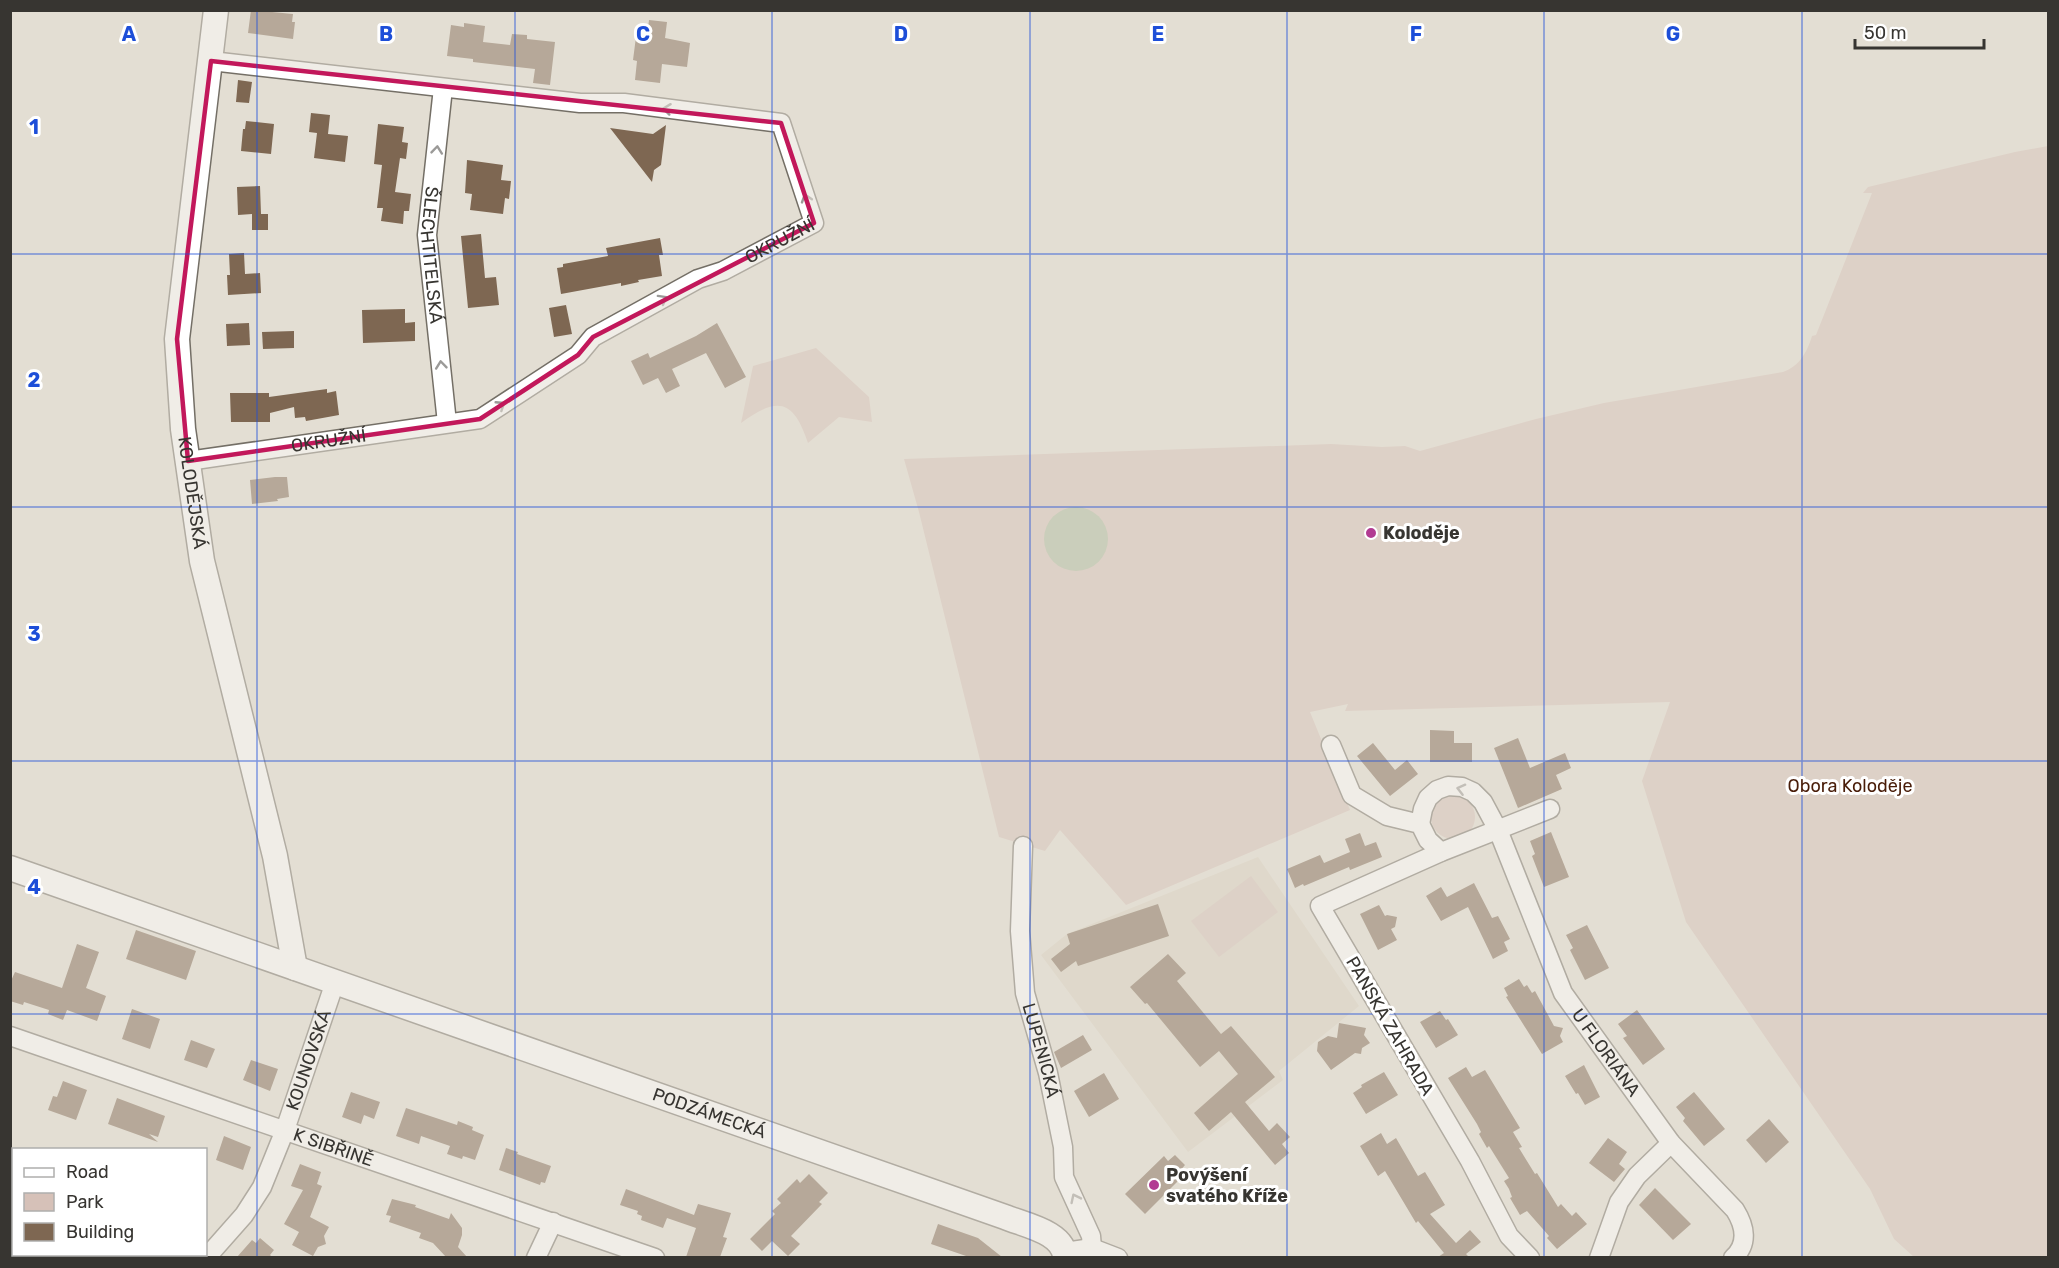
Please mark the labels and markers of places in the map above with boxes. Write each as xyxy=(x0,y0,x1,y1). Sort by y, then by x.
place label: Koloděje xyxy=(1383,522,1460,544)
marker: Koloděje xyxy=(1364,526,1378,540)
place label: Povýšení svatého Kříže xyxy=(1166,1164,1288,1207)
marker: Povýšení svatého Kříže xyxy=(1147,1178,1161,1192)

